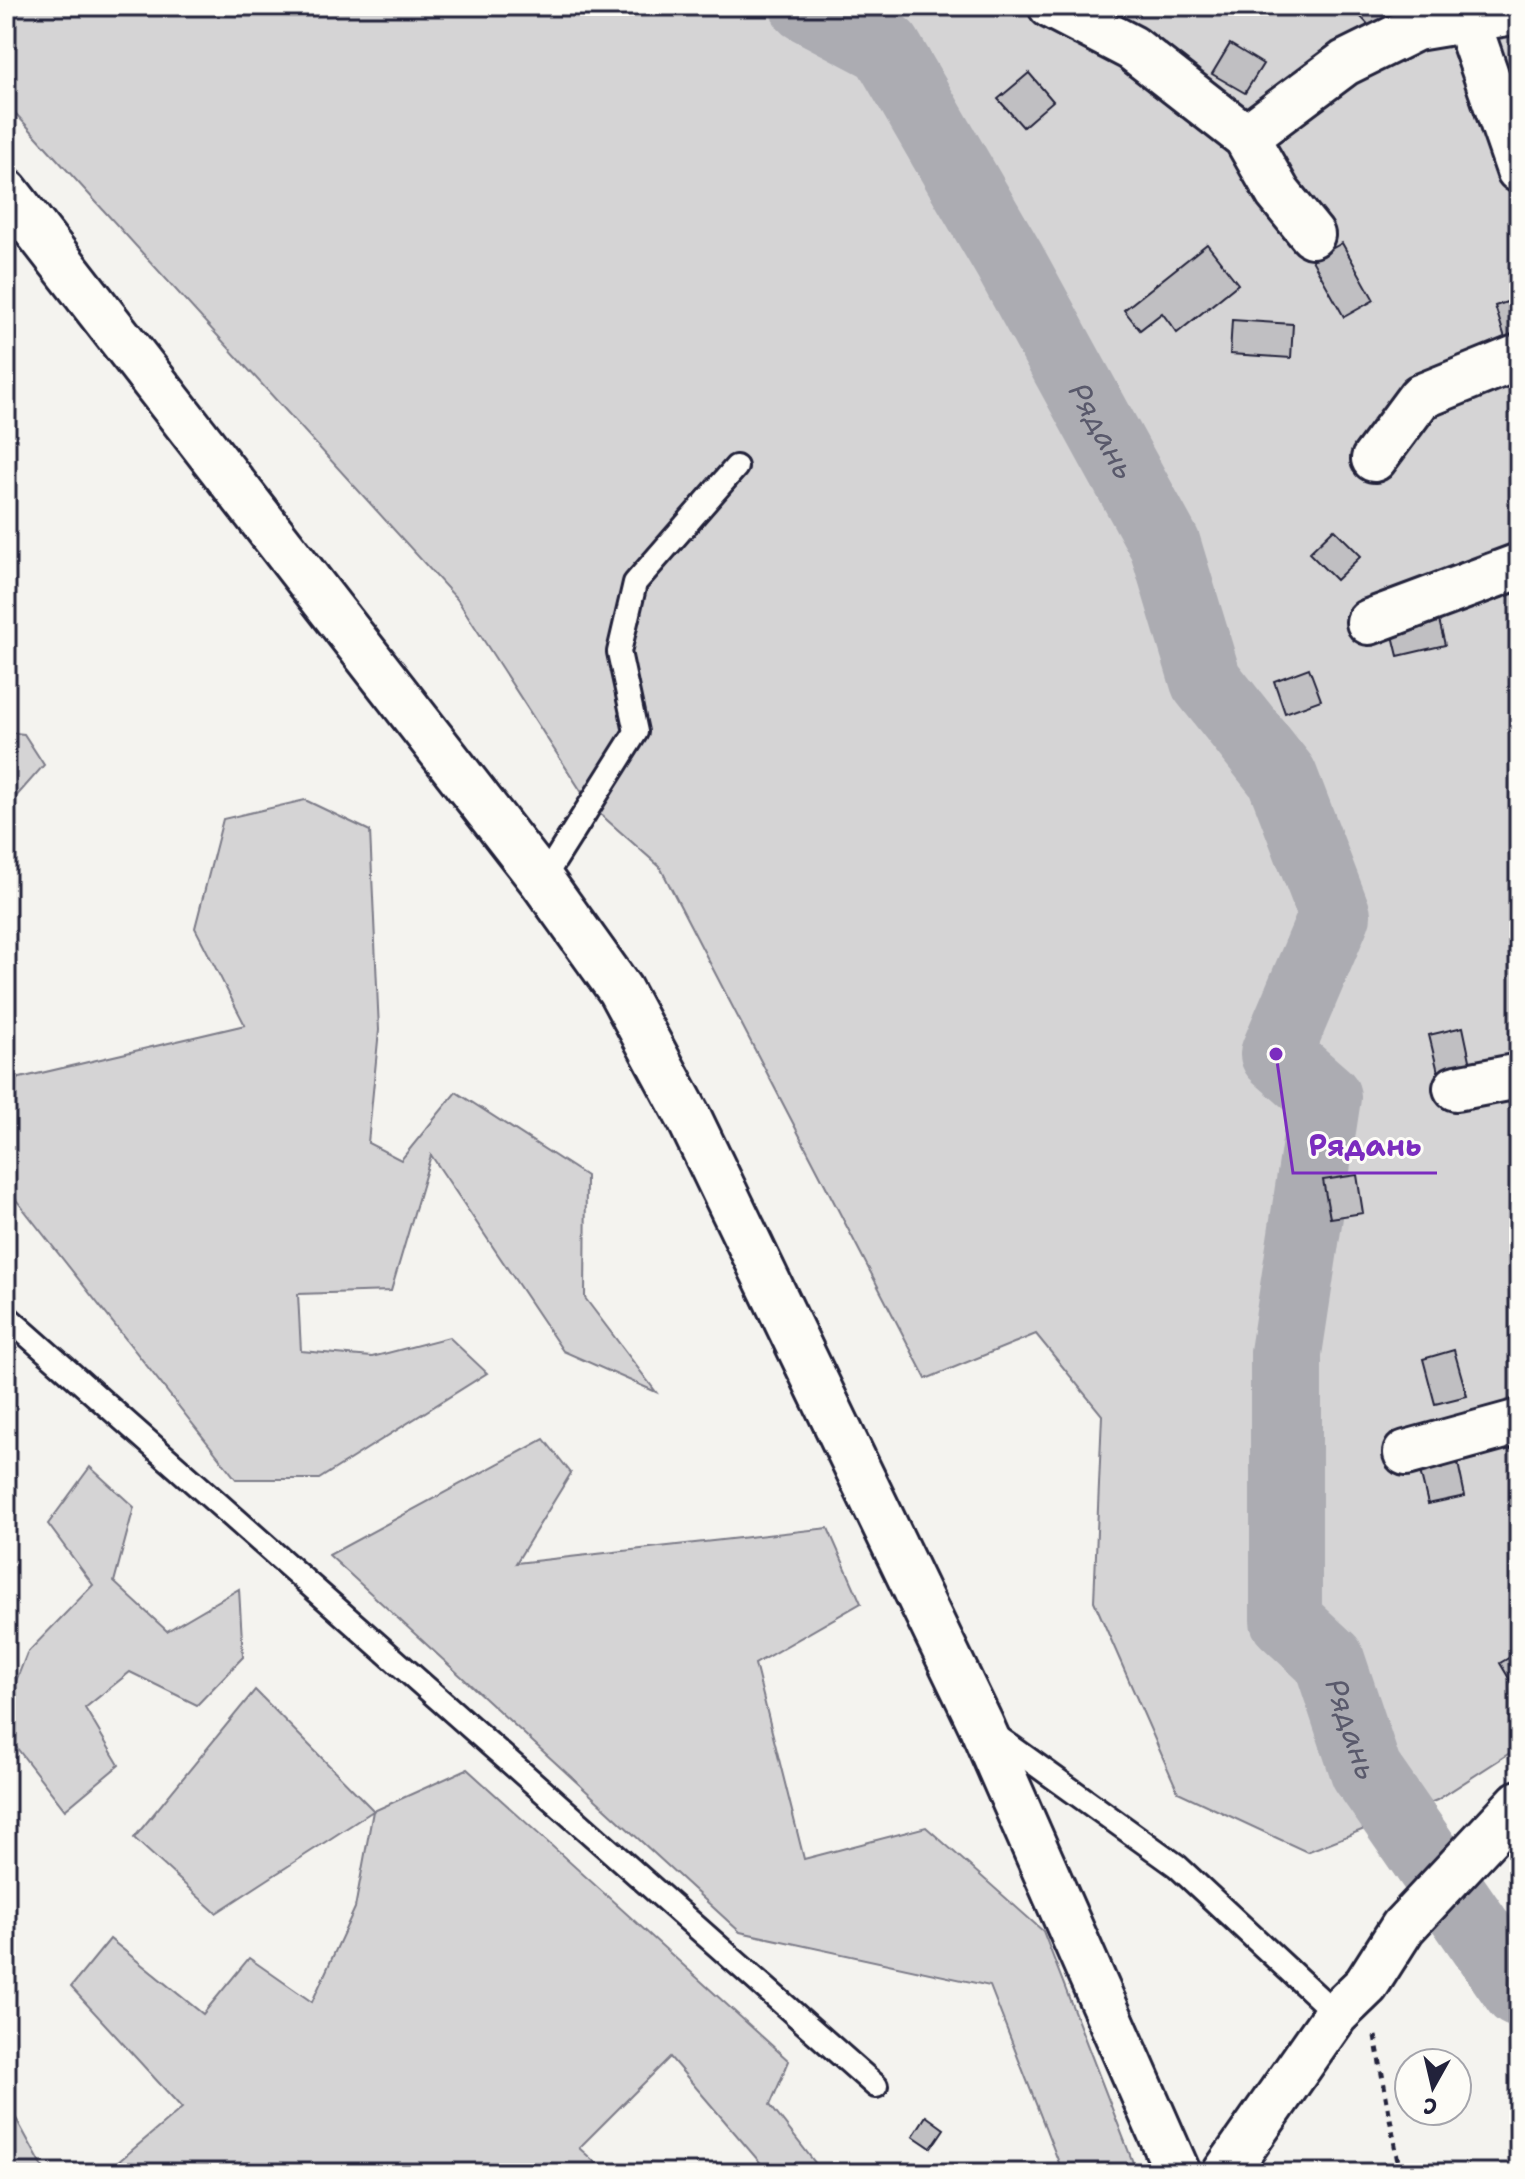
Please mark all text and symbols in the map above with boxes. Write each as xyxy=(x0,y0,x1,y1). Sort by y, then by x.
water label: Рядань xyxy=(1059,375,1145,486)
callout: Рядань xyxy=(1293,1119,1437,1173)
text: Рядань xyxy=(1309,1125,1421,1166)
water label: Рядань xyxy=(1316,1673,1388,1785)
north arrow xyxy=(1393,2047,1473,2127)
text: С xyxy=(1422,2091,1439,2122)

